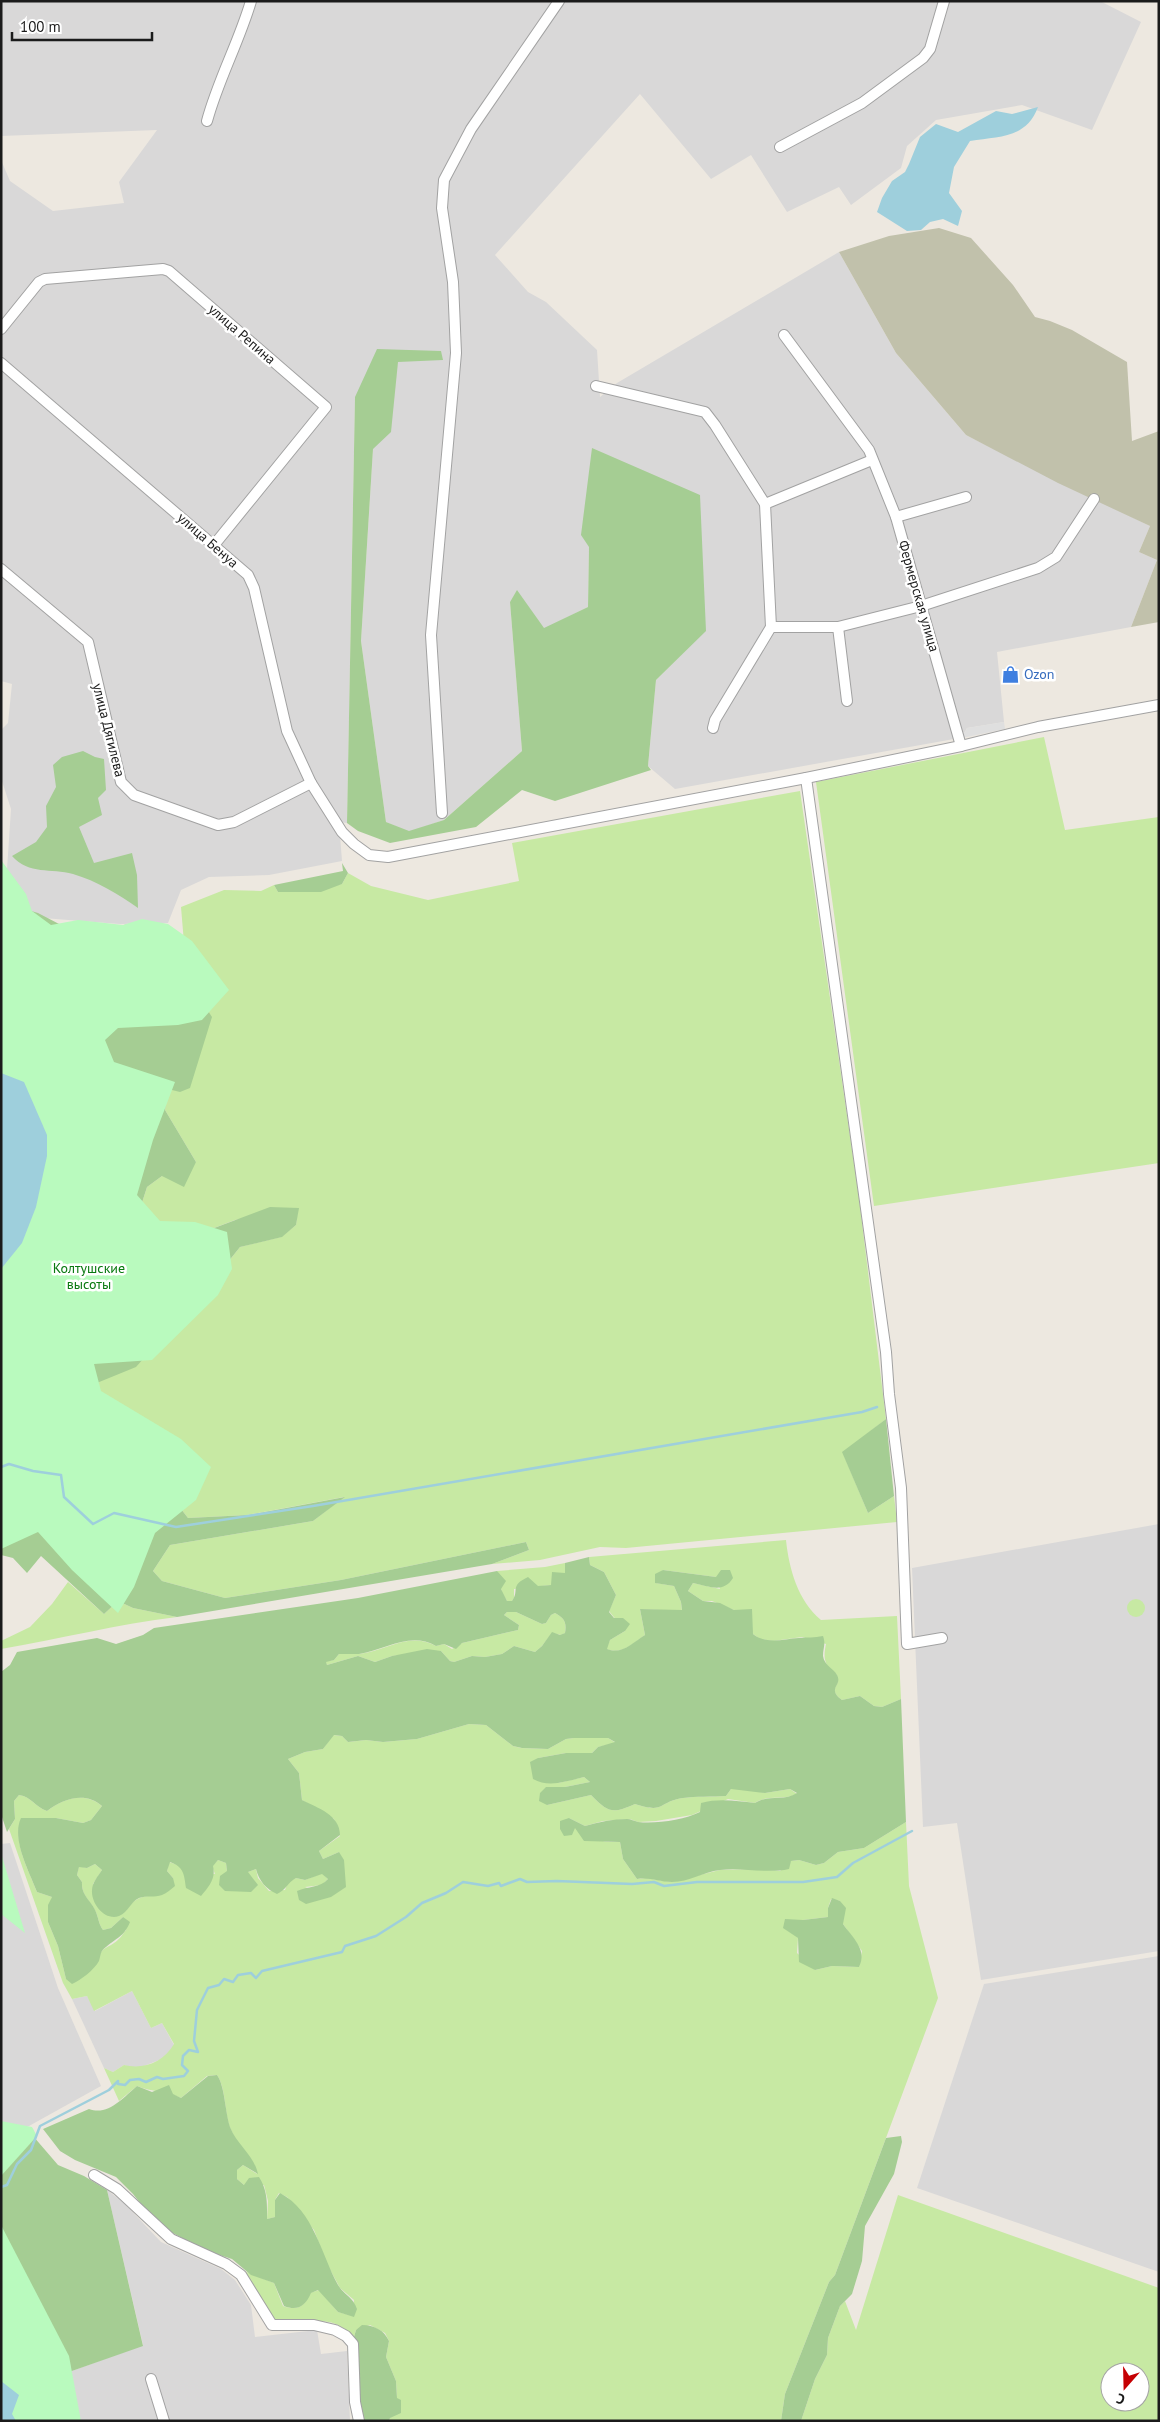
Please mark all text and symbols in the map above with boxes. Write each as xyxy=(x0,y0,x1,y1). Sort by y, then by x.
scale bar xyxy=(12,10,152,42)
text: 100 m xyxy=(20,17,61,36)
street label: улица Репина xyxy=(205,300,279,368)
street label: улица Бенуа xyxy=(174,509,242,571)
street label: Фермерская улица xyxy=(894,538,944,654)
shop icon: Ozon xyxy=(1000,664,1020,684)
place label: Ozon xyxy=(1024,665,1054,683)
street label: улица Дягилева xyxy=(89,681,129,779)
park label: Колтушские высоты xyxy=(53,1259,125,1293)
north arrow xyxy=(1100,2362,1150,2412)
text: С xyxy=(1114,2389,1127,2409)

